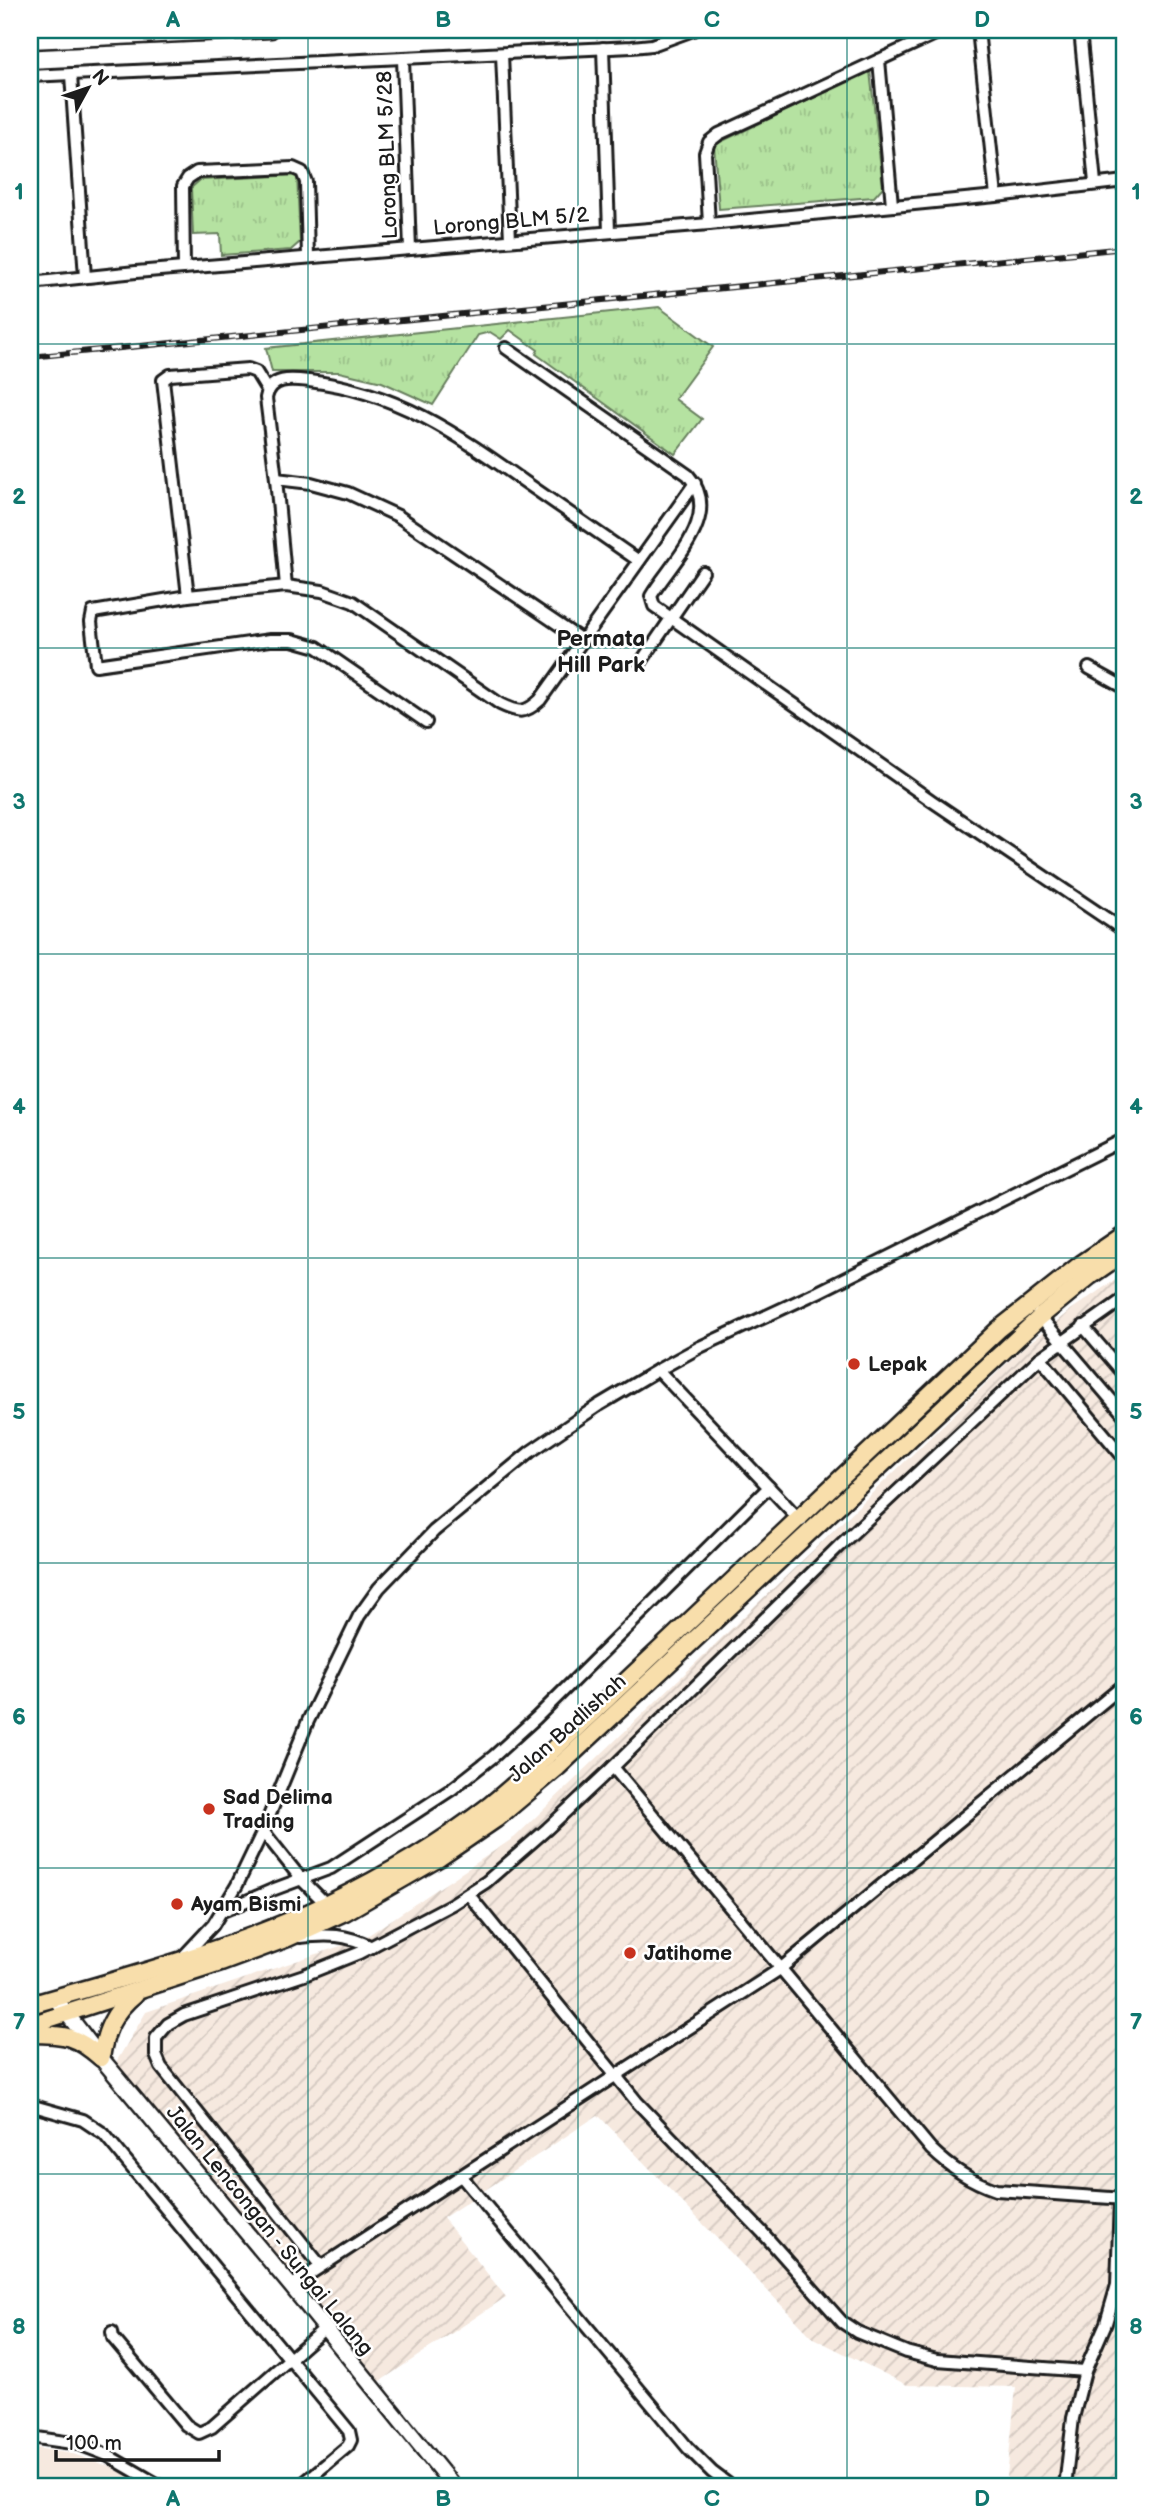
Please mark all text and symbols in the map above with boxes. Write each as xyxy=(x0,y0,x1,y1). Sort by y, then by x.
text: A xyxy=(165,6,181,34)
text: B xyxy=(435,6,451,34)
text: C xyxy=(704,6,720,34)
text: D xyxy=(974,6,990,34)
north arrow xyxy=(52,52,122,122)
text: N xyxy=(86,65,113,91)
street label: Lorong BLM 5/28 xyxy=(372,70,403,240)
text: 1 xyxy=(14,178,24,206)
text: 1 xyxy=(1131,178,1141,206)
street label: Lorong BLM 5/2 xyxy=(432,202,591,241)
text: 2 xyxy=(12,483,26,511)
text: 2 xyxy=(1129,483,1143,511)
district label: Permata Hill Park xyxy=(556,625,646,679)
text: 3 xyxy=(12,788,26,816)
text: 3 xyxy=(1129,788,1143,816)
text: 4 xyxy=(12,1093,26,1121)
text: 4 xyxy=(1129,1093,1143,1121)
place label: Lepak xyxy=(868,1352,927,1377)
marker: Lepak xyxy=(846,1356,862,1372)
text: 5 xyxy=(12,1398,26,1426)
text: 5 xyxy=(1129,1398,1143,1426)
street label: Jalan Badlishah xyxy=(503,1669,631,1788)
text: 6 xyxy=(12,1703,26,1731)
text: 6 xyxy=(1129,1703,1143,1731)
place label: Sad Delima Trading xyxy=(223,1785,333,1834)
marker: Sad Delima Trading xyxy=(201,1801,217,1817)
place label: Ayam Bismi xyxy=(190,1892,301,1917)
marker: Ayam Bismi xyxy=(169,1896,185,1912)
place label: Jatihome xyxy=(644,1941,732,1966)
marker: Jatihome xyxy=(622,1945,638,1961)
text: 7 xyxy=(13,2008,26,2036)
text: 7 xyxy=(1130,2008,1143,2036)
street label: Jalan Lencongan - Sungai Lalang xyxy=(161,2100,378,2360)
text: 8 xyxy=(12,2313,26,2341)
text: 8 xyxy=(1129,2313,1143,2341)
scale bar xyxy=(56,2419,219,2463)
text: 100 m xyxy=(66,2431,122,2456)
text: A xyxy=(165,2485,181,2513)
text: B xyxy=(435,2485,451,2513)
text: C xyxy=(704,2485,720,2513)
text: D xyxy=(974,2485,990,2513)

